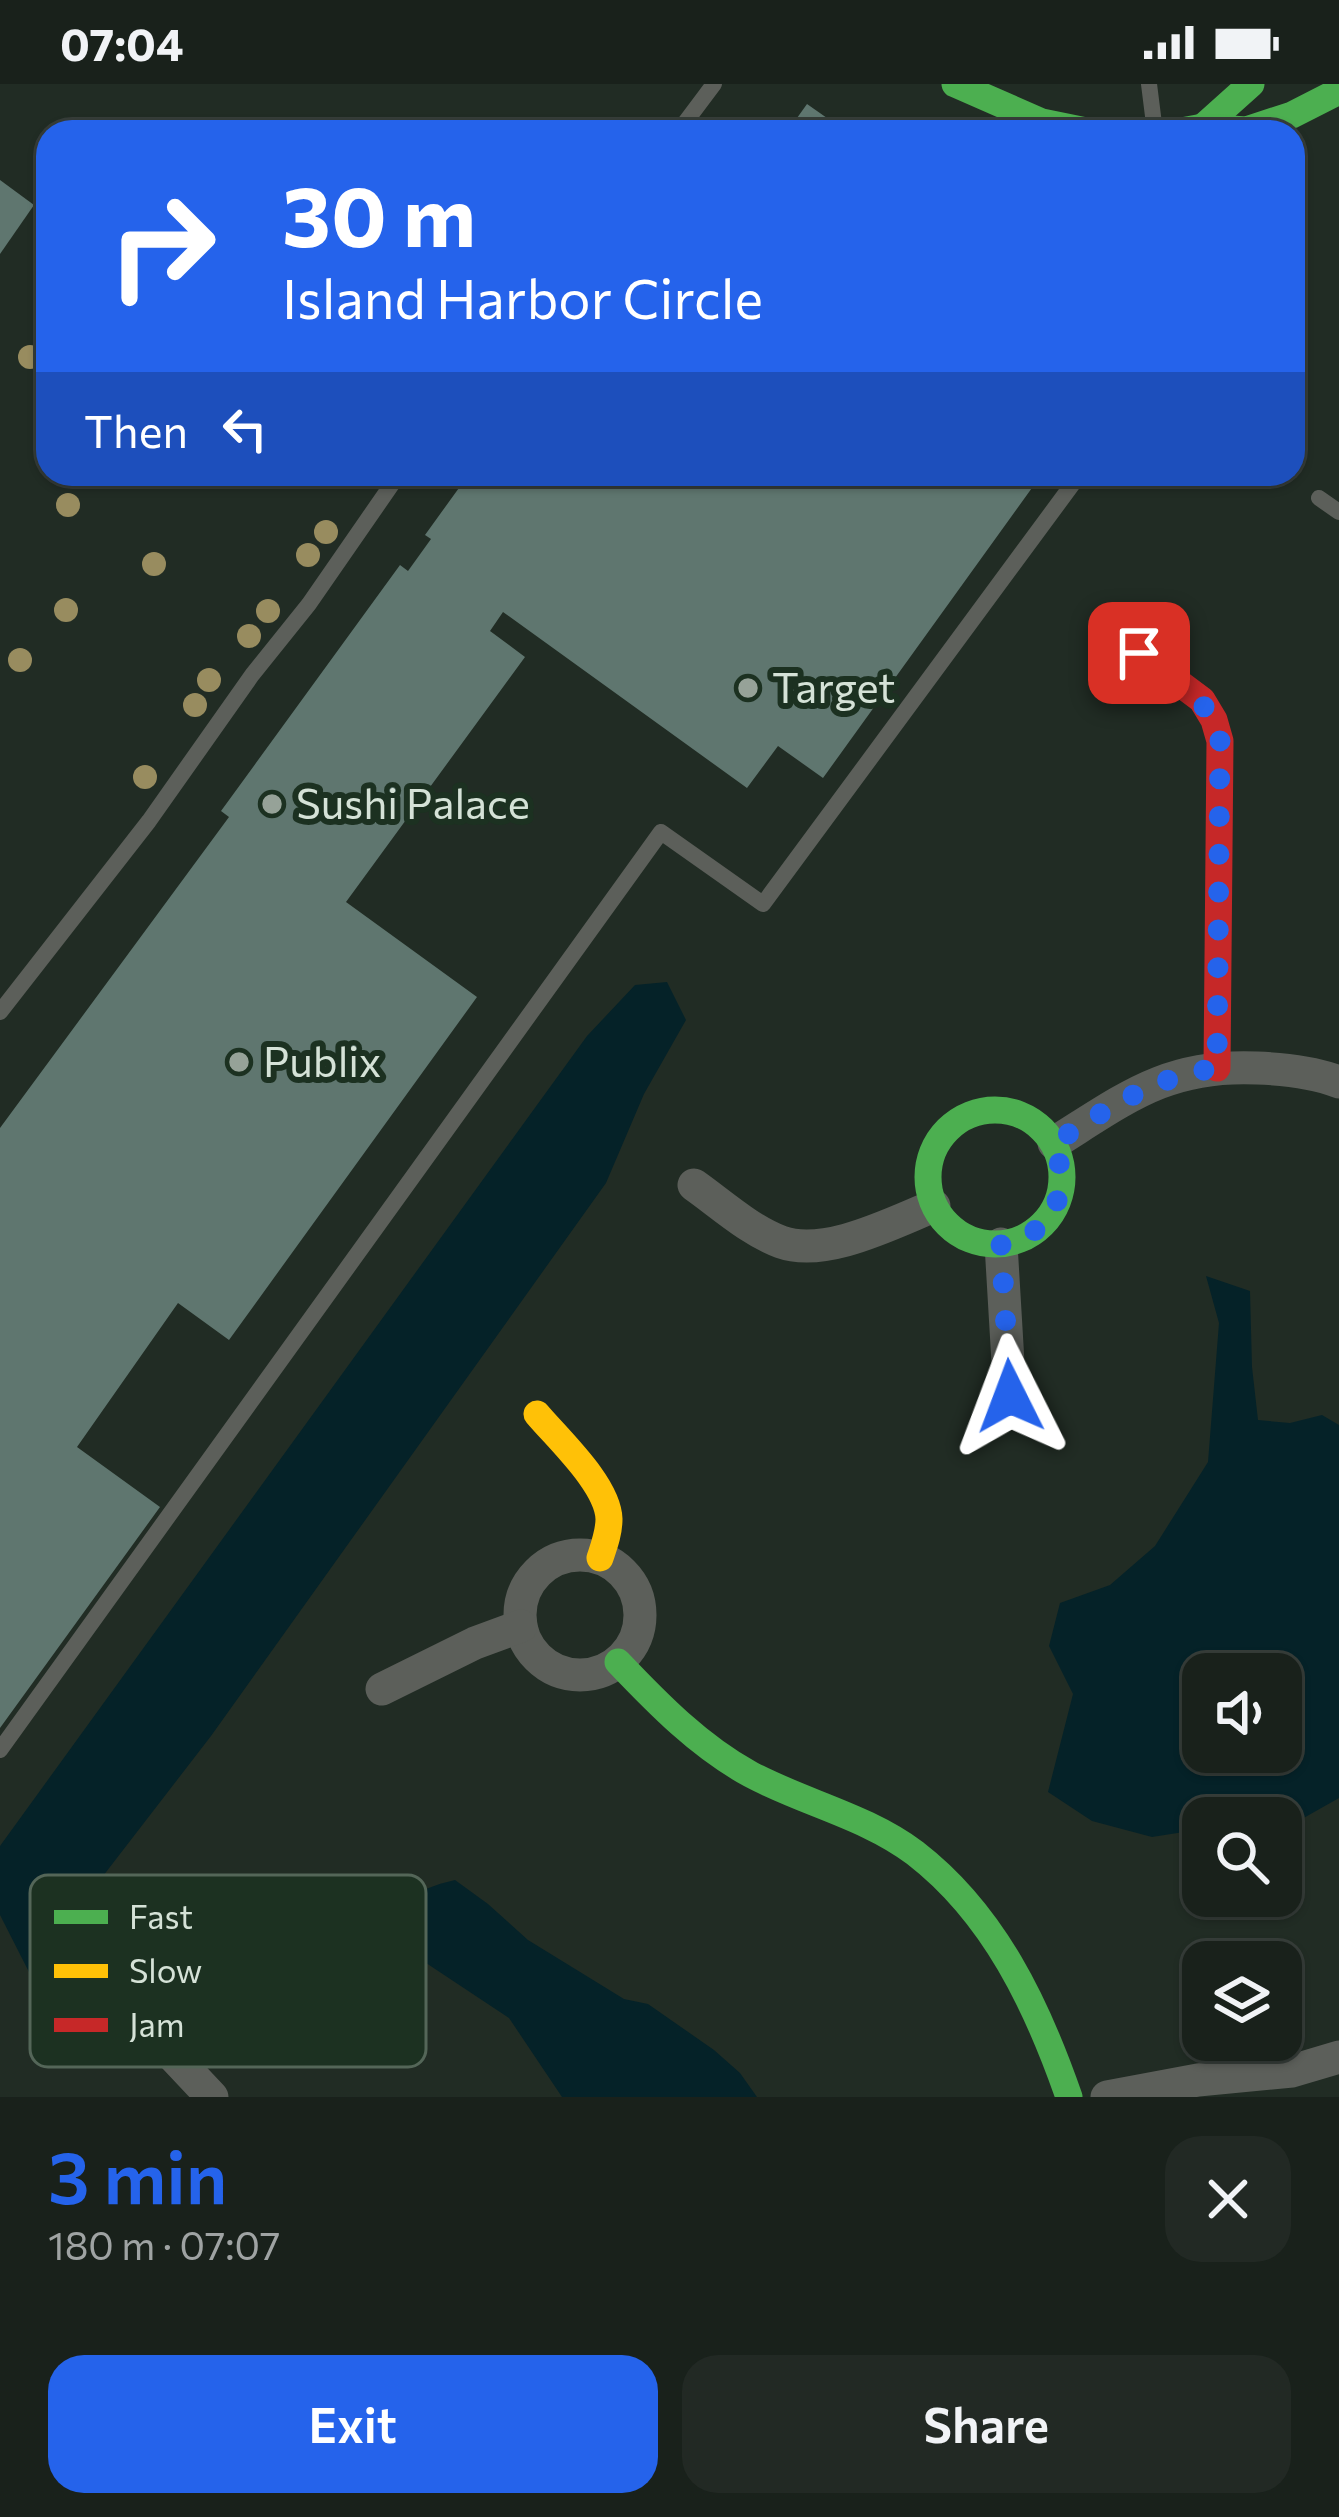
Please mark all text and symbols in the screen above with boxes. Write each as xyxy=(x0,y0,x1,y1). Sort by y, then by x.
text: 07:04 xyxy=(60,15,184,70)
text: 30 m xyxy=(282,162,476,264)
icon: right xyxy=(84,168,240,324)
text: Island Harbor Circle xyxy=(282,264,763,330)
icon: left xyxy=(212,396,278,462)
text: Then xyxy=(84,402,188,457)
pin xyxy=(1088,602,1190,704)
icon: arrive xyxy=(1106,620,1172,686)
place label: Target xyxy=(772,660,895,712)
marker: Target xyxy=(735,675,761,701)
place label: Sushi Palace xyxy=(296,776,530,828)
marker: Sushi Palace xyxy=(259,791,285,817)
place label: Publix xyxy=(263,1034,381,1086)
marker: Publix xyxy=(226,1049,252,1075)
position arrow xyxy=(947,1333,1073,1459)
map controls xyxy=(1182,1653,1302,2061)
button: sound xyxy=(1182,1653,1302,1773)
button: search xyxy=(1182,1797,1302,1917)
legend xyxy=(30,1875,426,2067)
text: Fast xyxy=(129,1895,193,1936)
button: layers xyxy=(1182,1941,1302,2061)
text: Slow xyxy=(129,1949,202,1990)
text: Jam xyxy=(129,2003,185,2044)
text: 3 min xyxy=(48,2131,227,2219)
button: close xyxy=(1165,2136,1291,2262)
text: 180 m · 07:07 xyxy=(48,2220,280,2268)
button: Exit xyxy=(48,2355,658,2493)
button: Share xyxy=(682,2355,1291,2493)

